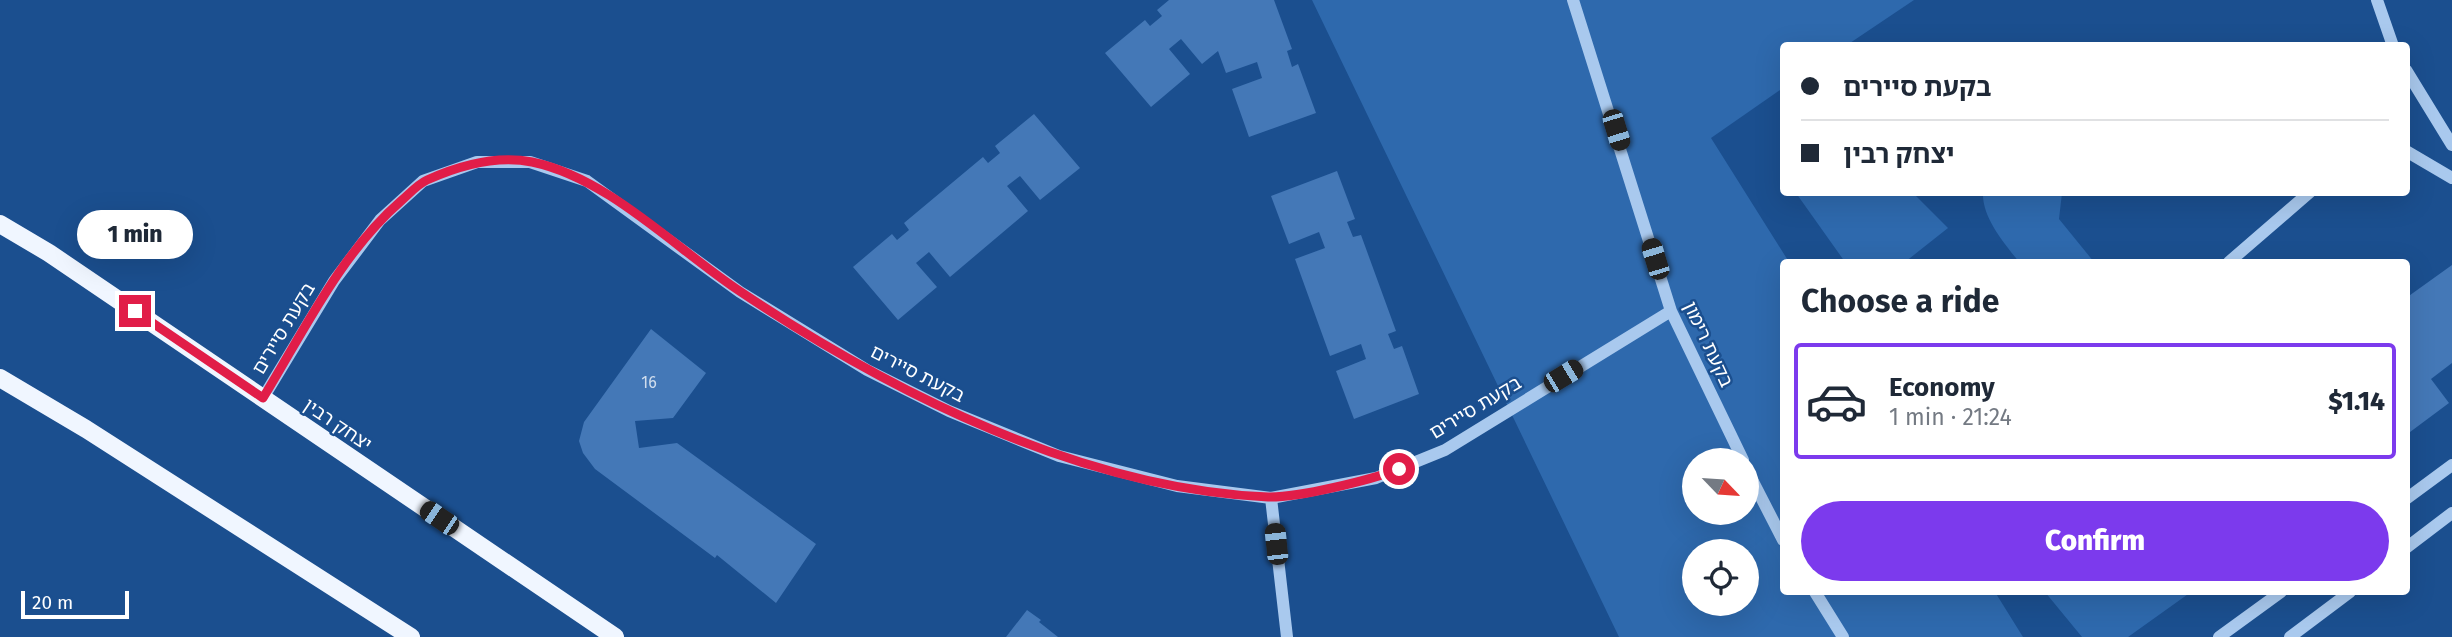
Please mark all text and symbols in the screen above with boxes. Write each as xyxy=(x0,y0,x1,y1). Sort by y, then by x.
text: בקעת סיירים xyxy=(1843,72,1991,103)
car xyxy=(1600,107,1633,153)
text: יצחק רבין xyxy=(1843,139,1954,170)
callout: 1 min xyxy=(77,210,193,258)
text: 1 min xyxy=(107,220,163,248)
car xyxy=(1639,236,1672,282)
street label: בקעת סיירים xyxy=(247,278,320,378)
text: Choose a ride xyxy=(1801,282,1999,320)
route end xyxy=(119,295,151,327)
street label: בקעת רימון xyxy=(1679,298,1738,391)
street label: בקעת סיירים xyxy=(867,340,969,407)
car xyxy=(1540,356,1587,396)
icon: car xyxy=(1805,370,1868,433)
street label: בקעת סיירים xyxy=(1425,371,1525,444)
text: Economy xyxy=(1889,372,1995,403)
house number: 16 xyxy=(641,373,657,392)
text: $1.14 xyxy=(2328,386,2385,417)
street label: יצחק רבין xyxy=(299,393,376,456)
text: 1 min · 21:24 xyxy=(1889,403,2012,431)
north arrow xyxy=(1682,448,1759,525)
map controls xyxy=(1682,448,1759,616)
route start xyxy=(1383,453,1415,485)
car xyxy=(416,498,463,538)
button: Confirm xyxy=(1801,501,2389,581)
car xyxy=(1264,522,1289,566)
button: locate xyxy=(1682,539,1759,616)
scale bar xyxy=(21,588,130,620)
text: 20 m xyxy=(32,591,73,614)

